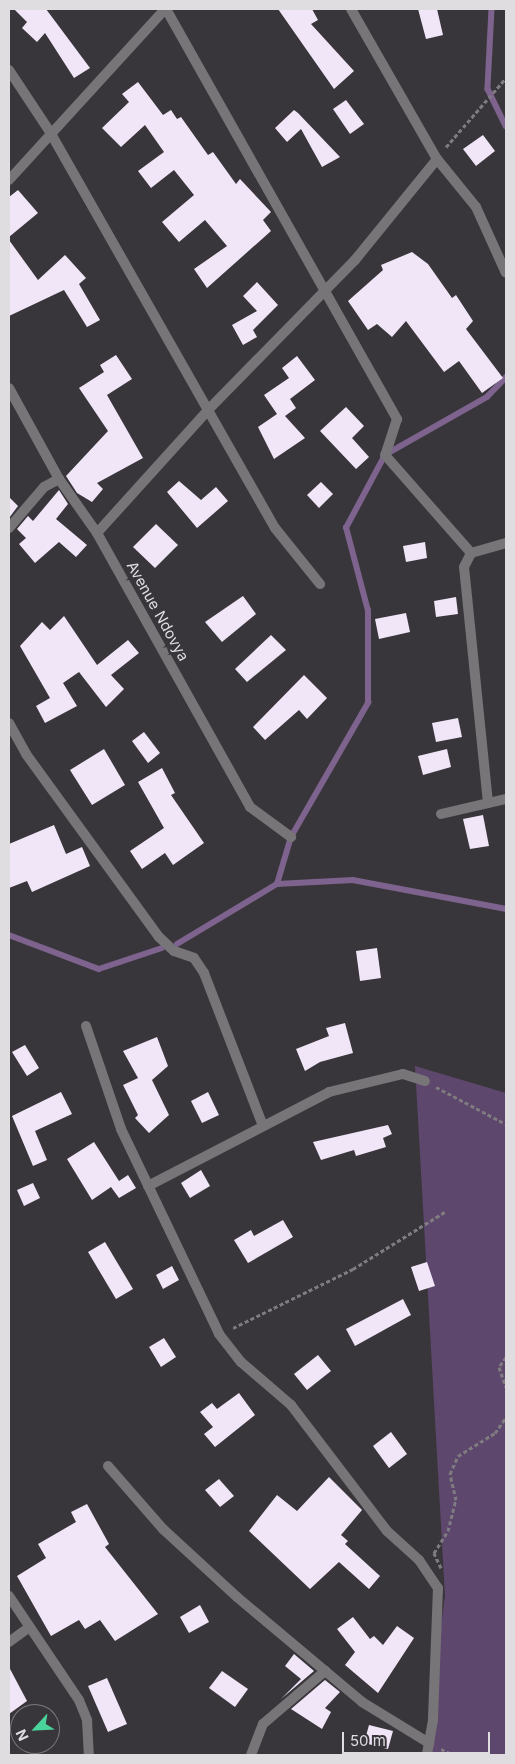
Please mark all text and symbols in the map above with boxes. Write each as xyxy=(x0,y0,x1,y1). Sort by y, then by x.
street label: Avenue Ndovya xyxy=(123,558,193,664)
north arrow xyxy=(10,1704,60,1754)
scale bar xyxy=(345,1722,492,1754)
text: N xyxy=(12,1727,32,1744)
text: 50 m xyxy=(350,1731,386,1750)

